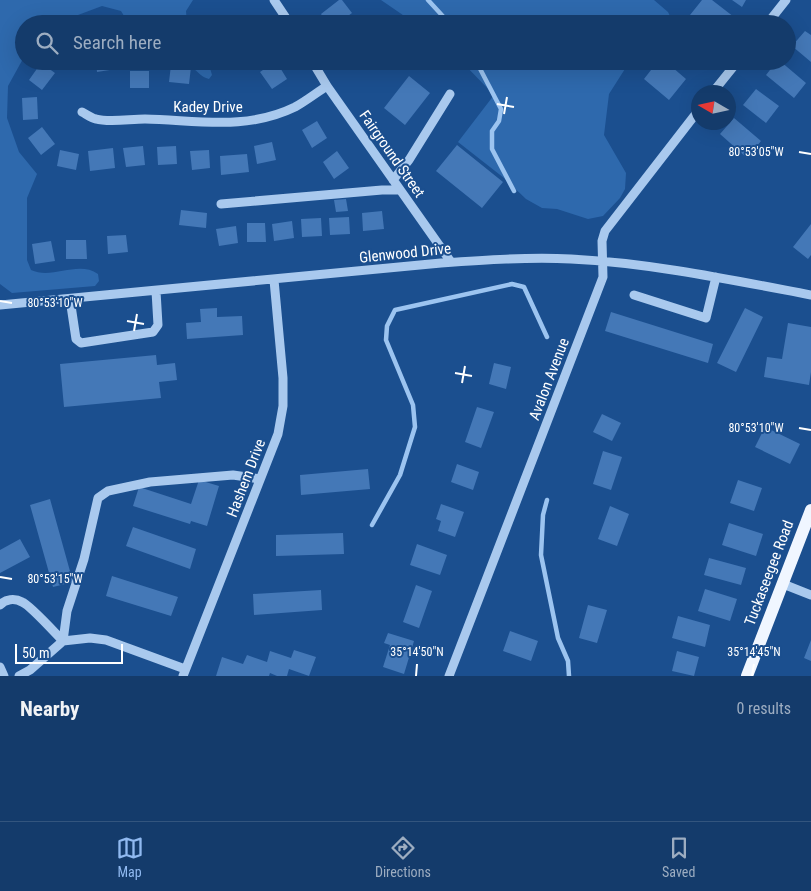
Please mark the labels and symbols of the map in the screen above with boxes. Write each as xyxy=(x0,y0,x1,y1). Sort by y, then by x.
north arrow xyxy=(691,85,736,130)
street label: Kadey Drive xyxy=(173,98,243,116)
street label: Fairground Street xyxy=(355,107,429,201)
text: 80°53'05"W xyxy=(728,145,784,159)
street label: Glenwood Drive xyxy=(358,239,452,267)
text: 80°53'10"W xyxy=(27,296,83,310)
street label: Avalon Avenue xyxy=(525,335,573,423)
text: 80°53'10"W xyxy=(728,421,784,435)
street label: Hashem Drive xyxy=(223,436,269,520)
street label: Tuckaseegee Road xyxy=(741,518,797,628)
text: 80°53'15"W xyxy=(27,572,83,586)
scale bar xyxy=(15,641,122,664)
text: 35°14'50"N xyxy=(390,645,444,659)
text: 35°14'45"N xyxy=(727,645,781,659)

